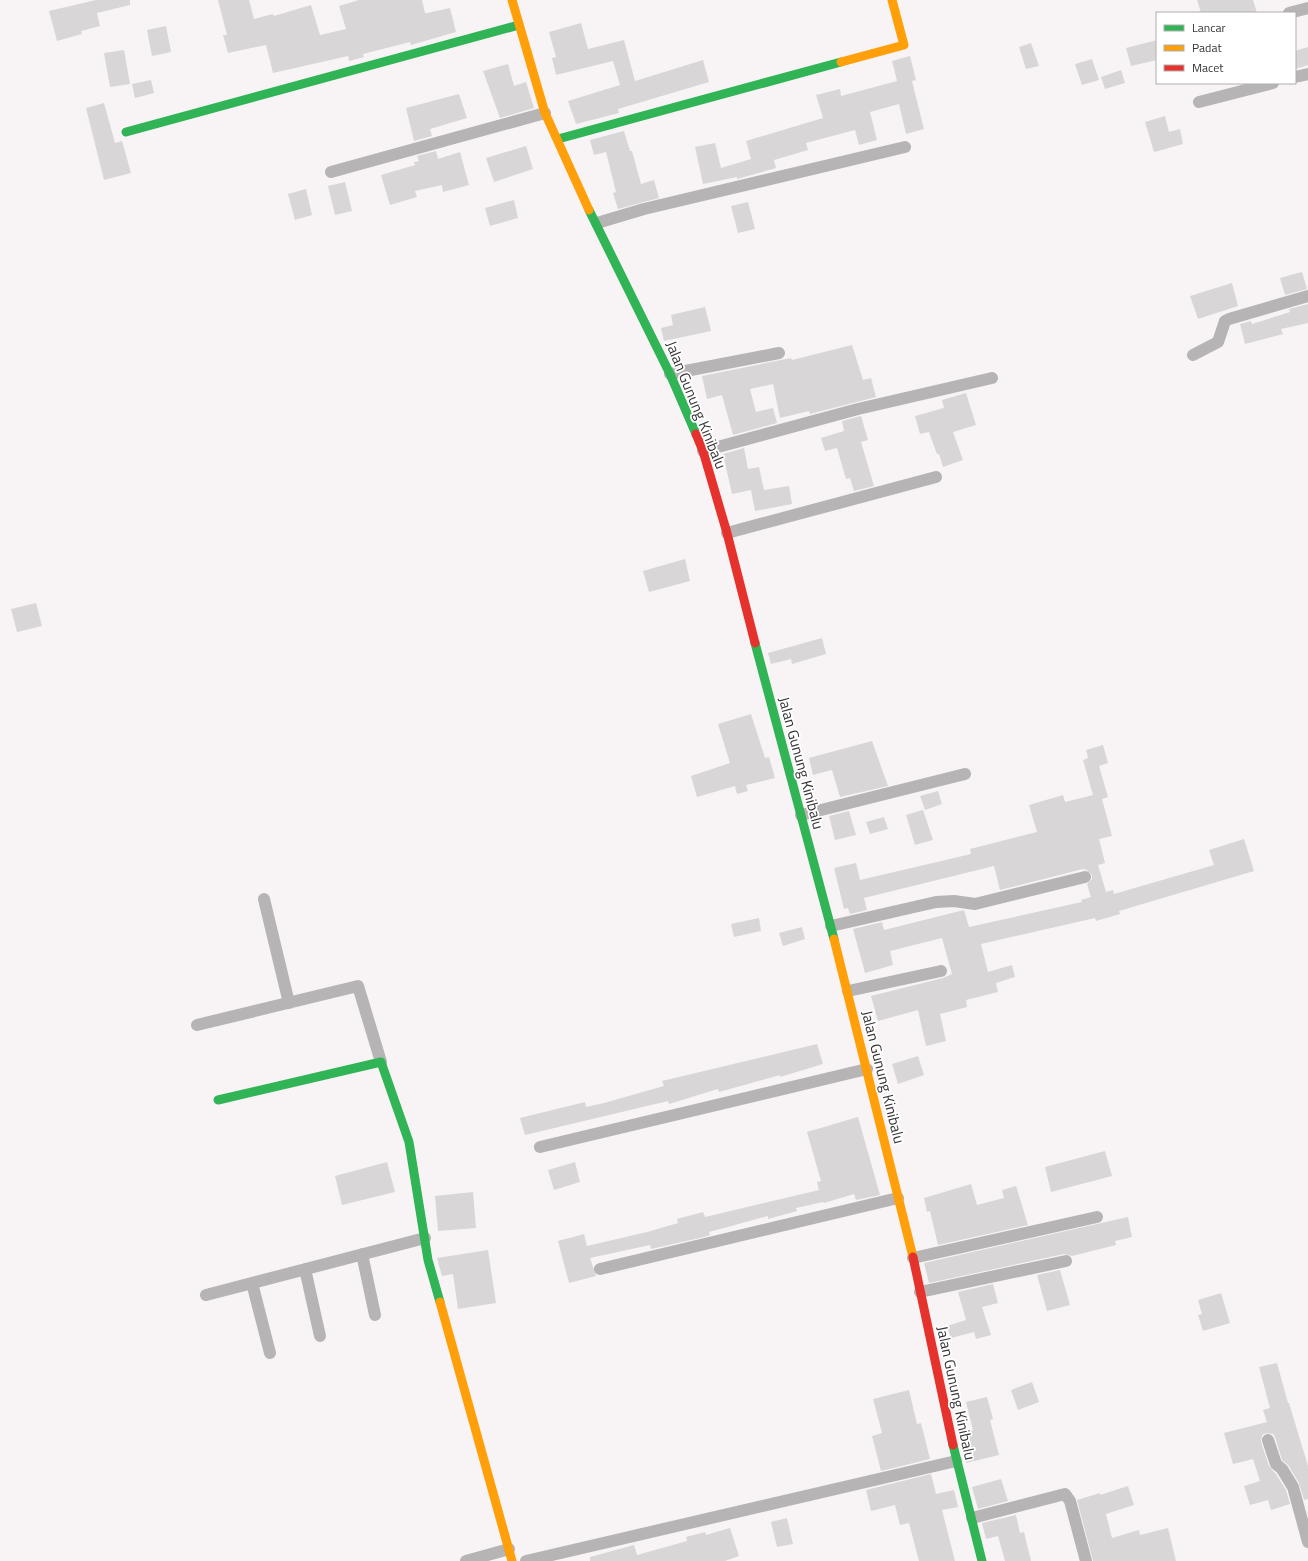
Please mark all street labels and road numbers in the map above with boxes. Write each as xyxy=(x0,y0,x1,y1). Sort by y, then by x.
street label: Jalan Gunung Kinibalu xyxy=(660,337,733,472)
street label: Jalan Gunung Kinibalu xyxy=(773,694,830,832)
street label: Jalan Gunung Kinibalu xyxy=(856,1008,911,1146)
street label: Jalan Gunung Kinibalu xyxy=(931,1324,982,1462)

